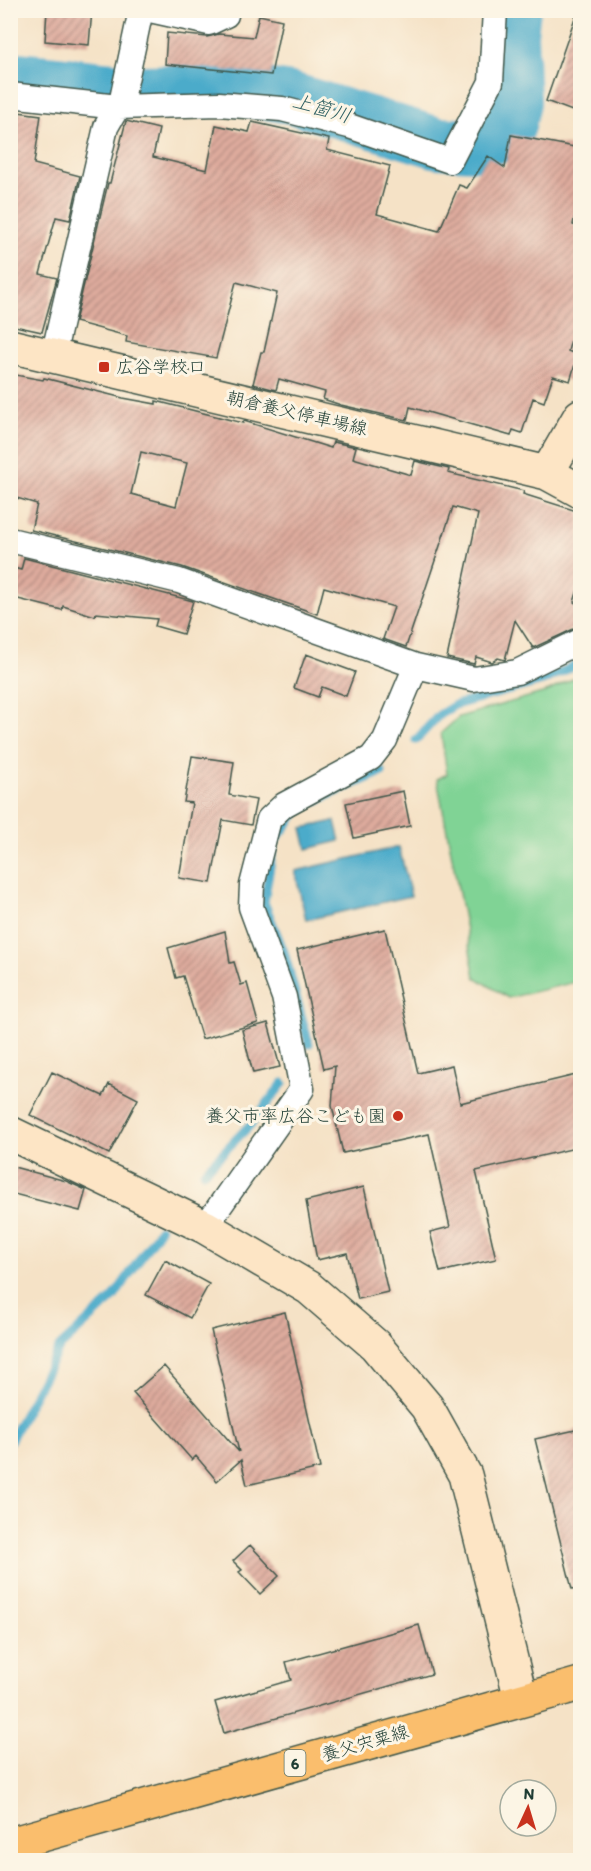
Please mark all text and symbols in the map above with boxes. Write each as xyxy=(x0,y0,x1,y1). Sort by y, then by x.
water label: 上箇川 xyxy=(290,88,354,128)
place label: 広谷学校口 xyxy=(116,356,206,378)
marker: 広谷学校口 xyxy=(97,360,111,374)
street label: 朝倉養父停車場線 xyxy=(224,386,370,440)
place label: 養父市率広谷こども園 xyxy=(206,1105,386,1127)
marker: 養父市率広谷こども園 xyxy=(391,1109,405,1123)
street label: 養父宍粟線 xyxy=(319,1720,411,1766)
road number: 6 xyxy=(284,1750,306,1776)
north arrow xyxy=(498,1778,558,1838)
text: N xyxy=(523,1784,535,1803)

